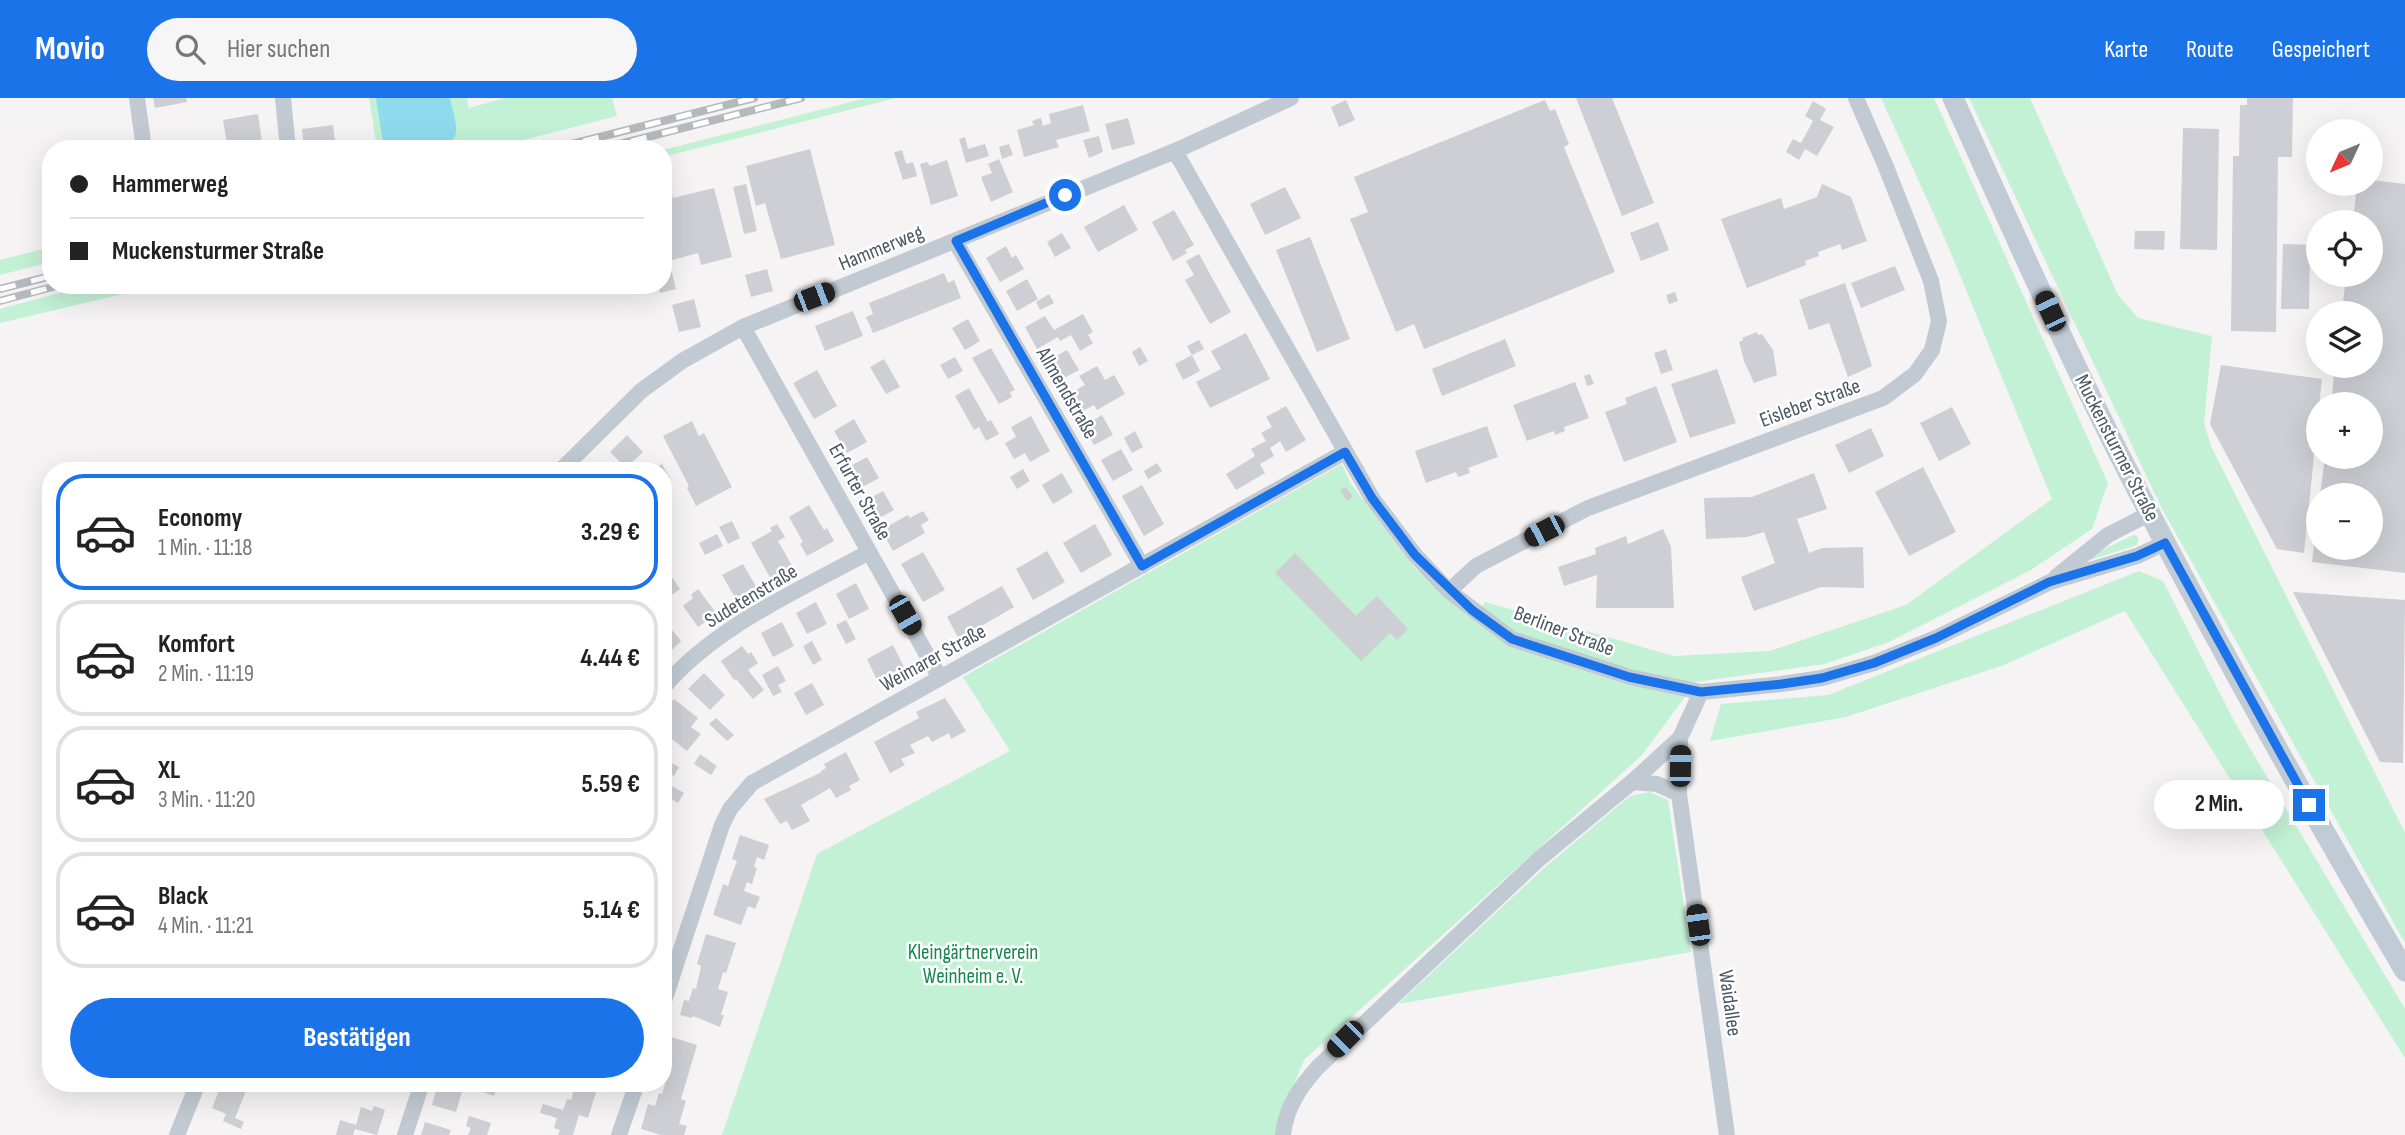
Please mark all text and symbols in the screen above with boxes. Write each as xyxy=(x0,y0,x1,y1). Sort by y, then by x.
search box xyxy=(147,18,637,81)
text: Movio xyxy=(35,29,105,69)
icon: search xyxy=(171,30,209,68)
text: Hier suchen xyxy=(227,34,330,65)
text: Karte xyxy=(2104,35,2148,64)
text: Route xyxy=(2186,35,2234,64)
text: Gespeichert xyxy=(2272,35,2370,64)
north arrow xyxy=(2306,119,2384,196)
map controls xyxy=(2306,119,2383,560)
text: Hammerweg xyxy=(112,169,228,200)
route start xyxy=(1049,179,1081,211)
button: locate xyxy=(2306,210,2383,287)
street label: Hammerweg xyxy=(835,220,927,276)
text: Muckensturmer Straße xyxy=(112,236,324,267)
car xyxy=(791,280,838,314)
car xyxy=(2032,288,2069,334)
button: layers xyxy=(2306,301,2383,378)
street label: Allmendstraße xyxy=(1030,342,1103,443)
street label: Muckensturmer Straße xyxy=(2069,370,2165,526)
street label: Eisleber Straße xyxy=(1756,373,1864,433)
button: + xyxy=(2306,392,2383,469)
street label: Erfurter Straße xyxy=(823,439,897,545)
button: − xyxy=(2306,483,2383,560)
icon: car xyxy=(74,501,137,564)
text: Economy xyxy=(158,503,242,534)
car xyxy=(1521,512,1568,550)
text: 3.29 € xyxy=(581,517,640,548)
text: 1 Min. · 11:18 xyxy=(158,534,252,562)
street label: Sudetenstraße xyxy=(700,559,802,633)
car xyxy=(886,592,925,638)
street label: Berliner Straße xyxy=(1510,600,1618,662)
street label: Weimarer Straße xyxy=(876,619,990,697)
icon: car xyxy=(74,627,137,690)
text: Komfort xyxy=(158,629,235,660)
text: 4.44 € xyxy=(580,643,640,674)
text: 2 Min. · 11:19 xyxy=(158,660,254,688)
car xyxy=(1670,745,1691,787)
icon: car xyxy=(74,753,137,816)
text: XL xyxy=(158,755,180,786)
text: 5.59 € xyxy=(582,769,640,800)
callout: 2 Min. xyxy=(2155,780,2284,830)
text: 3 Min. · 11:20 xyxy=(158,786,256,814)
route end xyxy=(2293,789,2325,821)
text: 2 Min. xyxy=(2195,790,2243,818)
icon: car xyxy=(74,879,137,942)
text: Black xyxy=(158,881,208,912)
text: 5.14 € xyxy=(583,895,640,926)
car xyxy=(1685,903,1712,947)
text: 4 Min. · 11:21 xyxy=(158,912,253,940)
park label: Kleingärtnerverein Weinheim e. V. xyxy=(908,940,1038,989)
street label: Waidallee xyxy=(1713,968,1747,1038)
button: Bestätigen xyxy=(70,998,644,1078)
car xyxy=(1323,1017,1368,1061)

